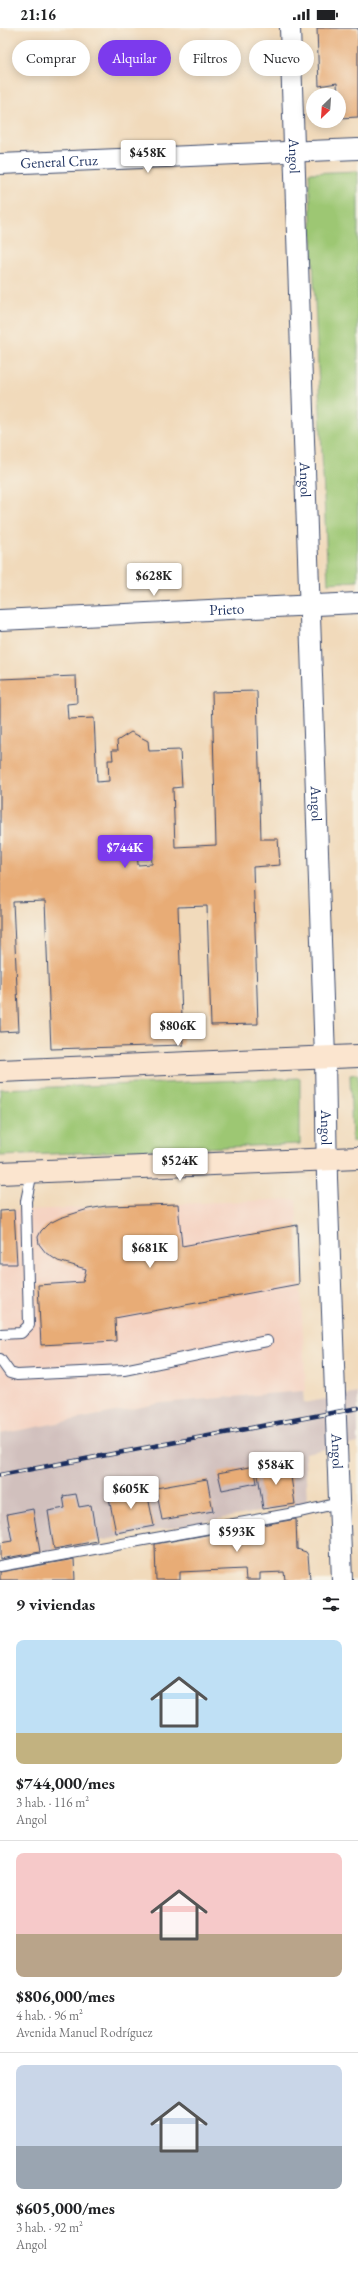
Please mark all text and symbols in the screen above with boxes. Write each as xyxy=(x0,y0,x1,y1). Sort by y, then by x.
text: 21:16 xyxy=(20,5,56,24)
chip: Comprar xyxy=(12,40,90,76)
chip: Alquilar xyxy=(98,40,171,76)
chip: Filtros xyxy=(179,40,241,76)
chip: Nuevo xyxy=(249,40,314,76)
north arrow xyxy=(306,88,346,128)
map controls xyxy=(306,88,346,128)
street label: Angol xyxy=(285,137,305,174)
pin: $458K xyxy=(120,140,176,174)
text: $458K xyxy=(130,144,166,161)
street label: General Cruz xyxy=(20,150,98,172)
street label: Angol xyxy=(296,461,316,498)
pin: $628K xyxy=(126,563,182,597)
text: $628K xyxy=(136,567,172,584)
street label: Prieto xyxy=(209,598,245,619)
street label: Angol xyxy=(307,784,327,822)
pin: $744K xyxy=(97,835,153,869)
text: $744K xyxy=(107,839,143,856)
pin: $806K xyxy=(150,1013,206,1047)
text: $806K xyxy=(160,1017,196,1034)
street label: Angol xyxy=(317,1108,336,1146)
pin: $524K xyxy=(152,1148,208,1182)
text: $524K xyxy=(162,1152,198,1169)
pin: $681K xyxy=(122,1235,178,1269)
text: $681K xyxy=(132,1239,168,1256)
street label: Angol xyxy=(327,1432,348,1470)
pin: $584K xyxy=(248,1452,304,1486)
text: $584K xyxy=(258,1456,294,1473)
pin: $605K xyxy=(103,1476,159,1510)
text: $605K xyxy=(113,1480,149,1497)
pin: $593K xyxy=(209,1519,265,1553)
text: $593K xyxy=(219,1523,255,1540)
text: 9 viviendas xyxy=(16,1593,95,1615)
icon: filters xyxy=(320,1593,342,1615)
icon: home xyxy=(143,1666,215,1738)
text: $744,000/mes xyxy=(16,1772,115,1794)
text: 3 hab. · 116 m² xyxy=(16,1794,89,1811)
text: Angol xyxy=(16,1811,47,1828)
icon: home xyxy=(143,1879,215,1951)
text: $806,000/mes xyxy=(16,1985,115,2007)
text: 4 hab. · 96 m² xyxy=(16,2007,83,2024)
text: Avenida Manuel Rodríguez xyxy=(16,2024,152,2041)
icon: home xyxy=(143,2091,215,2163)
text: $605,000/mes xyxy=(16,2197,115,2219)
text: 3 hab. · 92 m² xyxy=(16,2219,83,2236)
text: Angol xyxy=(16,2236,47,2253)

